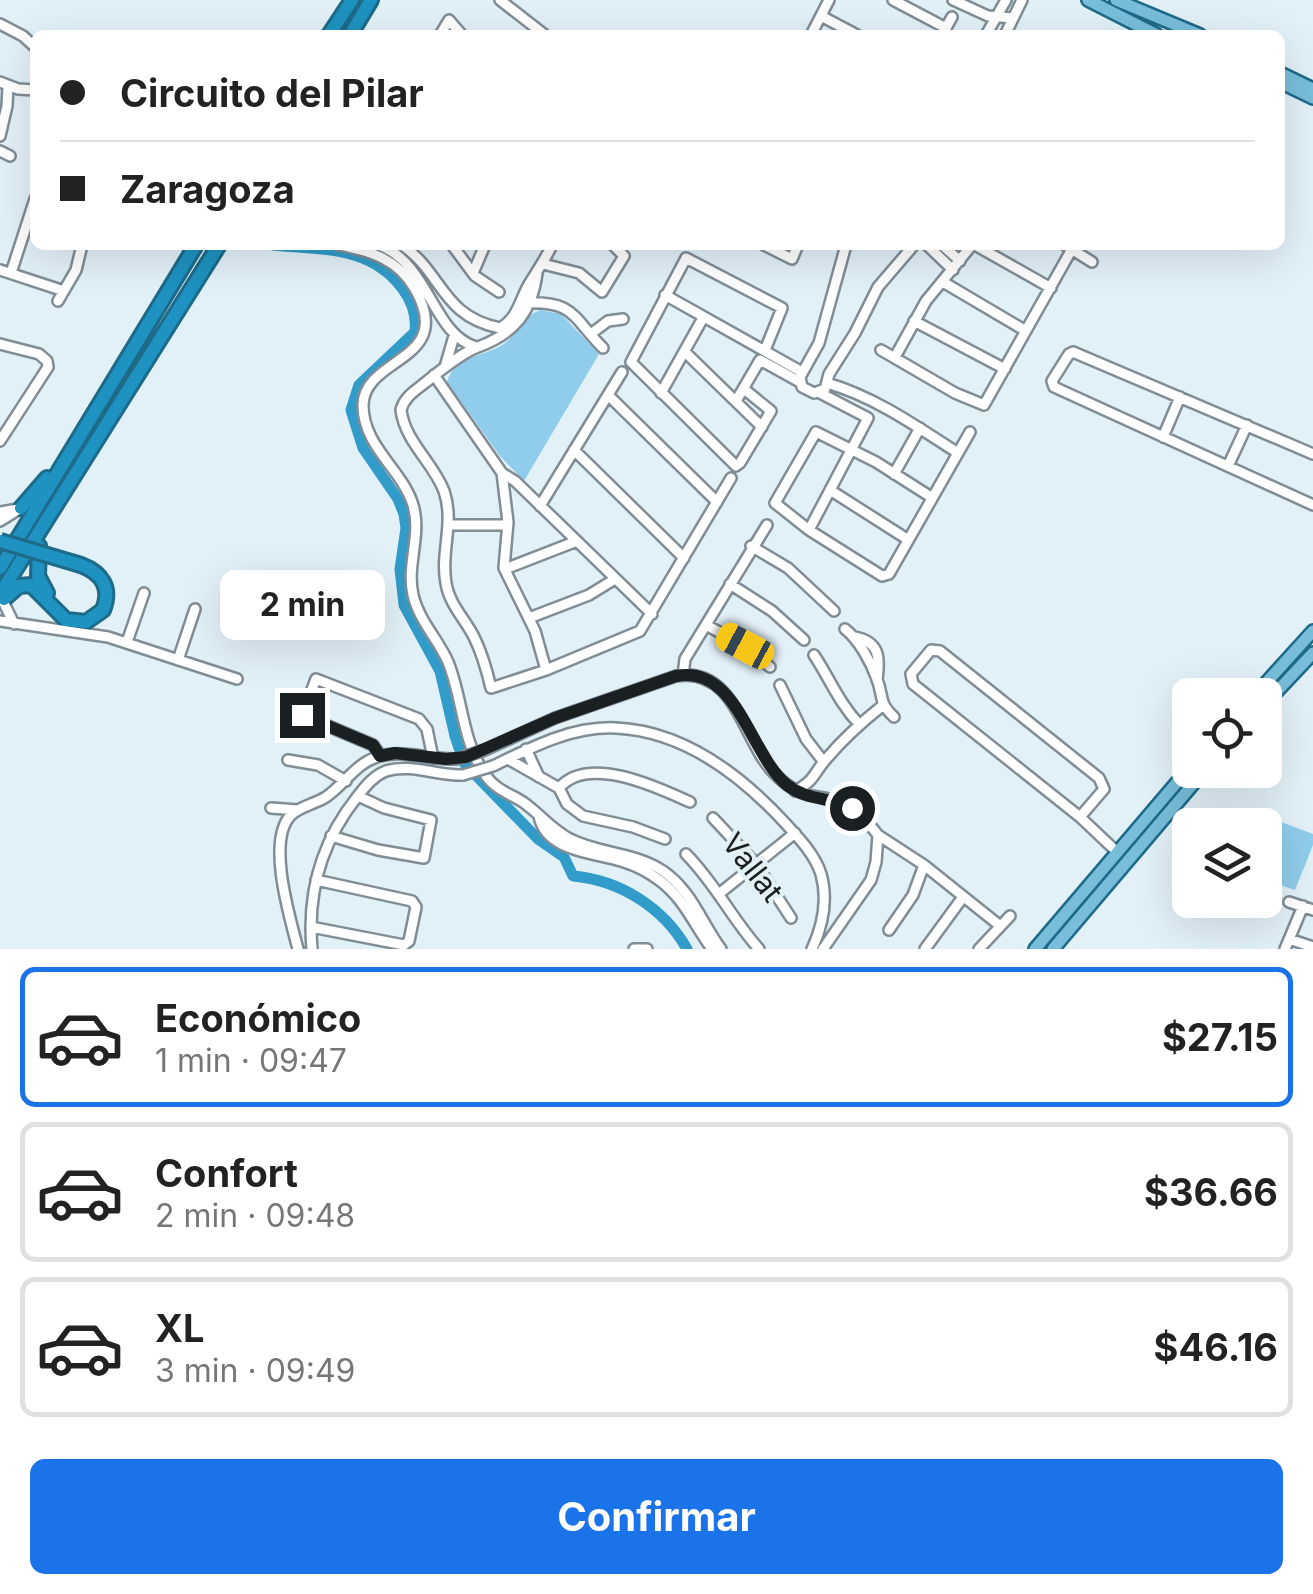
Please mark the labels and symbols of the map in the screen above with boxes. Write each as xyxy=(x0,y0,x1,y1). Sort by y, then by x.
callout: 2 min xyxy=(220,570,384,640)
car xyxy=(711,619,779,673)
route end xyxy=(280,693,325,738)
route start xyxy=(830,786,875,831)
street label: Vallat xyxy=(715,825,791,909)

